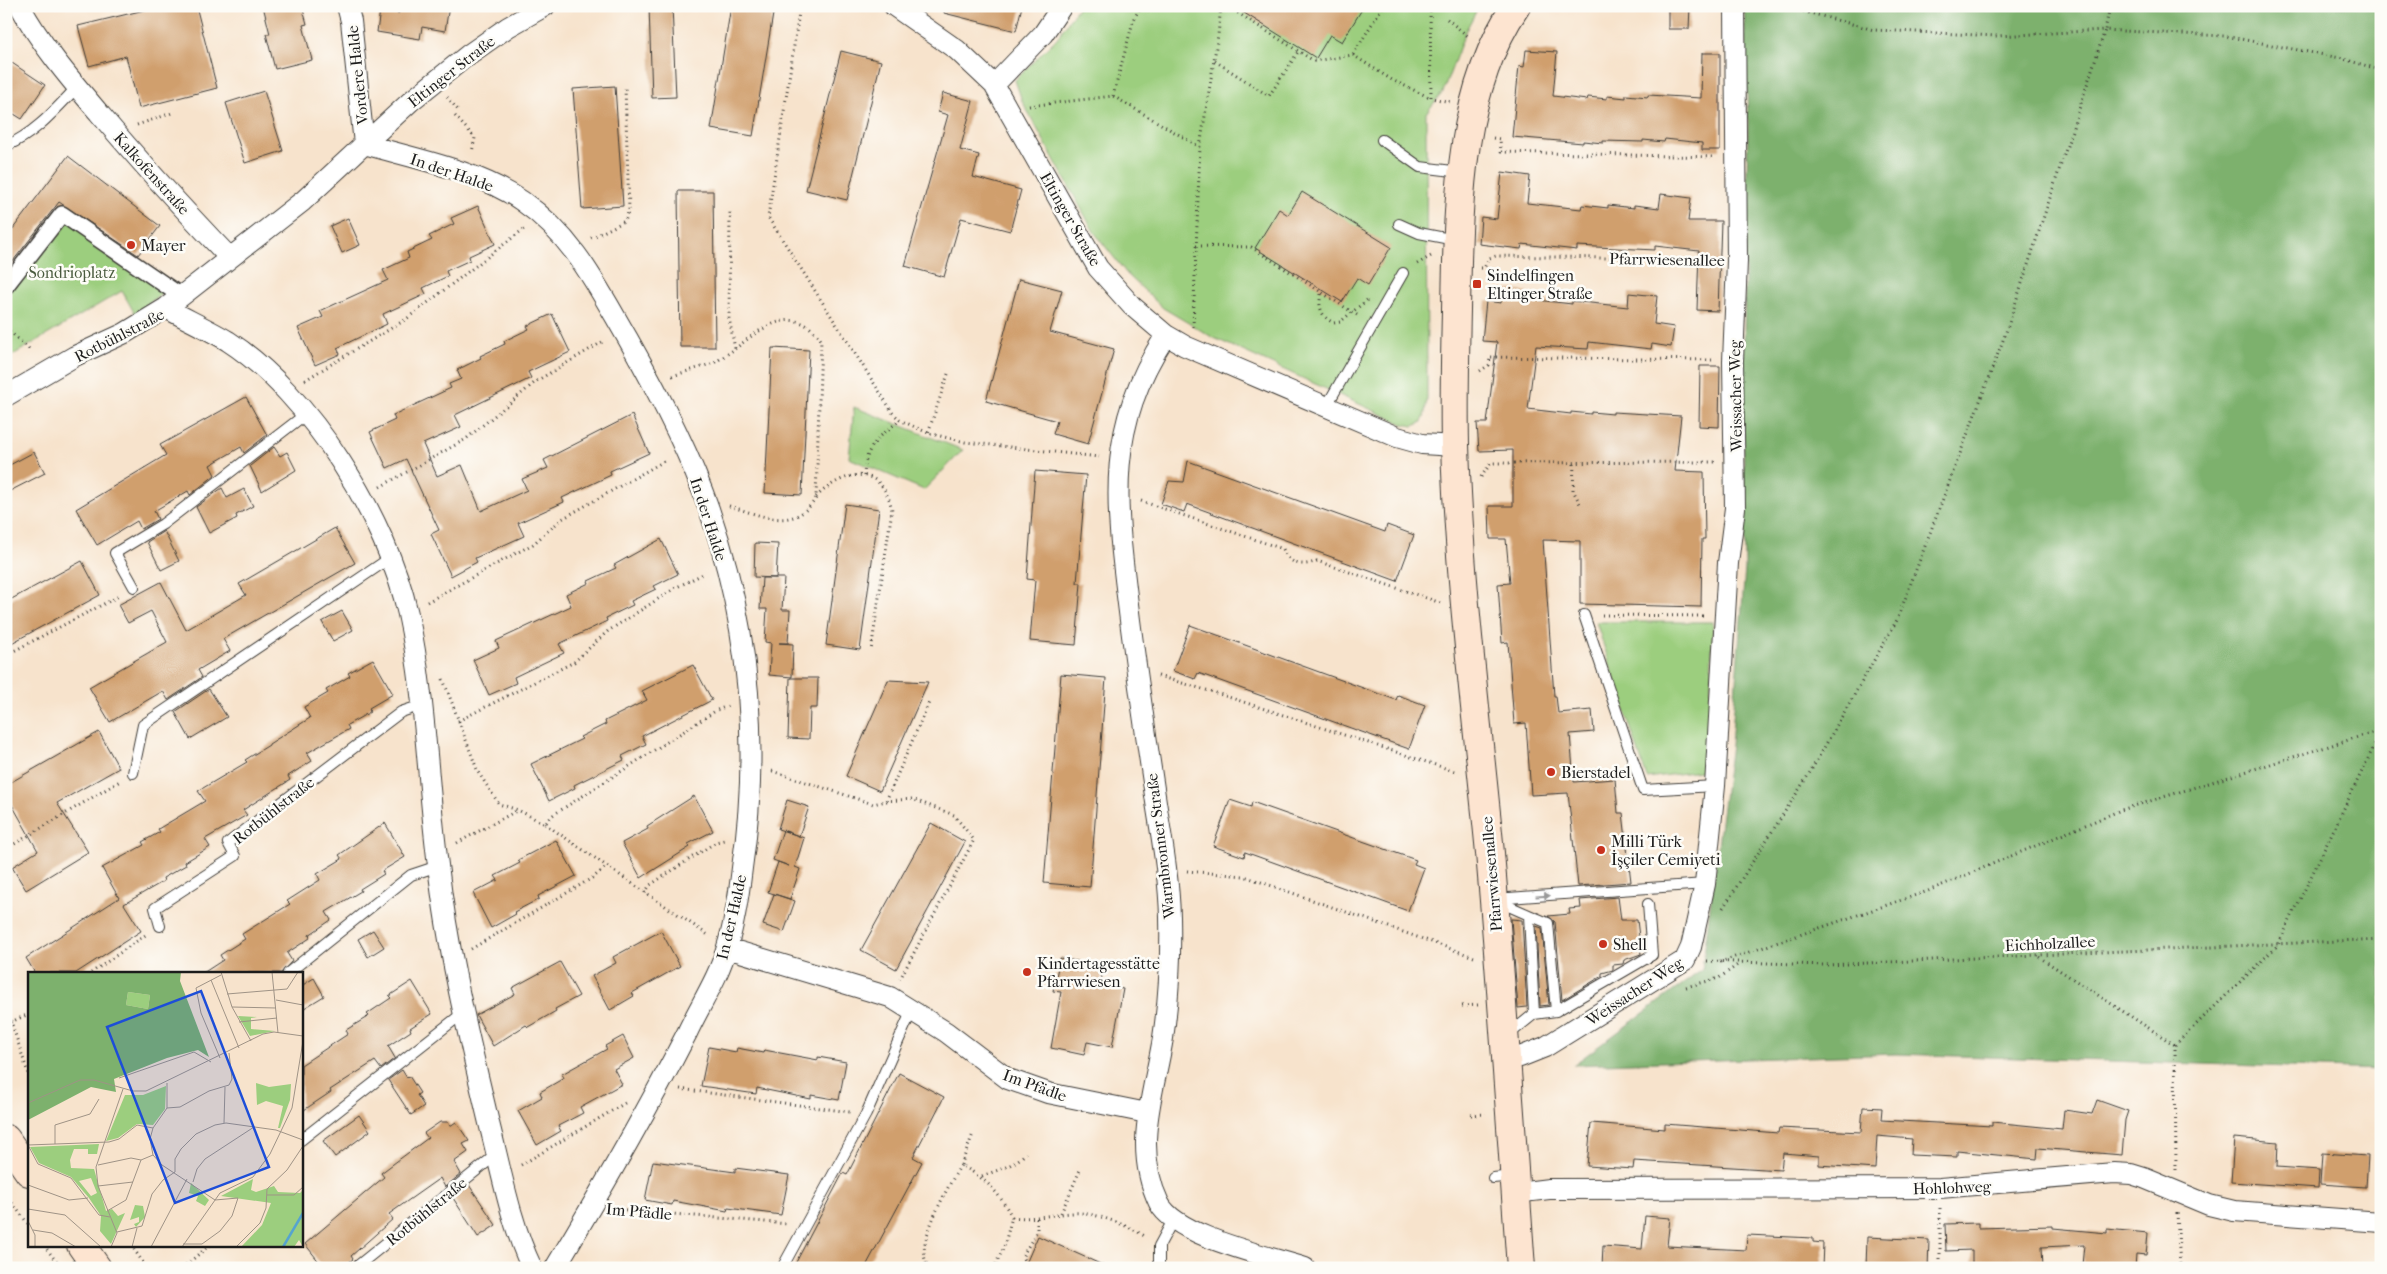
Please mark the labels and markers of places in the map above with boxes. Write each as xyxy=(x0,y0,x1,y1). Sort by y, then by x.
place label: Mayer xyxy=(141,236,186,255)
marker: Mayer xyxy=(125,239,137,251)
place label: Sindelfingen Eltinger Straße xyxy=(1487,266,1592,303)
marker: Sindelfingen Eltinger Straße xyxy=(1471,278,1483,290)
place label: Bierstadel xyxy=(1561,763,1631,782)
marker: Bierstadel xyxy=(1545,766,1557,778)
place label: Milli Türk İşçiler Cemiyeti xyxy=(1611,832,1721,870)
marker: Milli Türk İşçiler Cemiyeti xyxy=(1595,844,1607,856)
place label: Shell xyxy=(1613,935,1647,954)
marker: Shell xyxy=(1597,938,1609,950)
place label: Kindertagesstätte Pfarrwiesen xyxy=(1037,954,1160,991)
marker: Kindertagesstätte Pfarrwiesen xyxy=(1021,966,1033,978)

